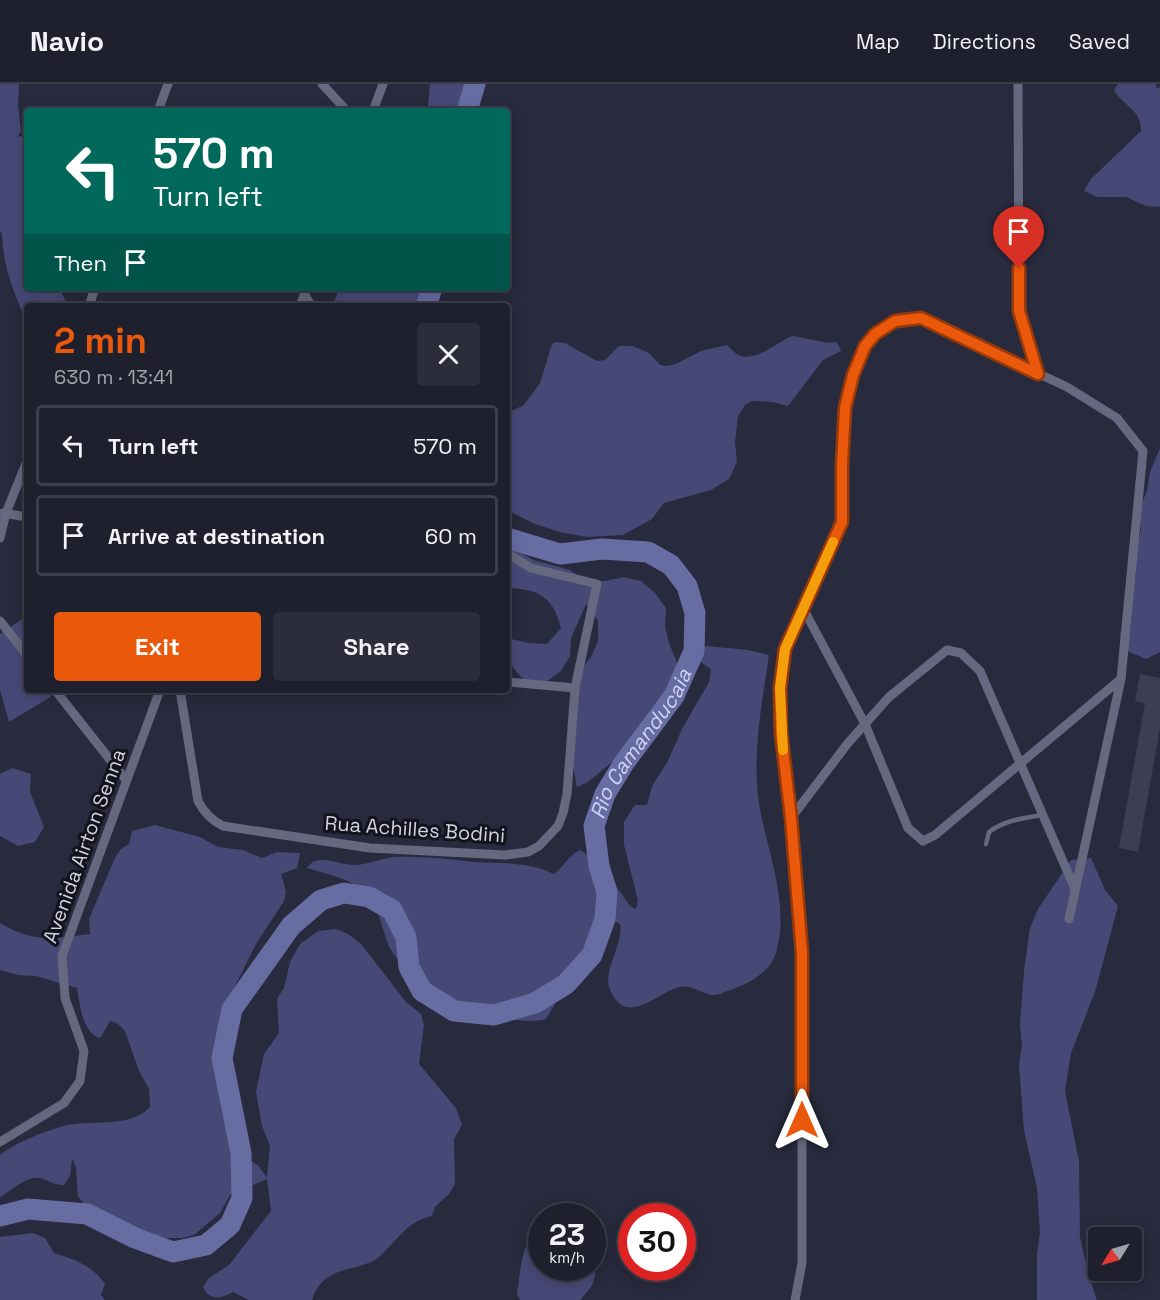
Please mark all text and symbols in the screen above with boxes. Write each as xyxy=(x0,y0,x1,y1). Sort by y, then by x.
text: Navio xyxy=(30,23,104,59)
text: Map xyxy=(856,28,900,55)
text: Directions xyxy=(933,28,1036,55)
text: Saved xyxy=(1069,28,1130,55)
text: 570 m xyxy=(153,127,275,180)
icon: left xyxy=(54,132,132,210)
text: Turn left xyxy=(153,179,263,214)
pin xyxy=(993,206,1044,268)
icon: arrive xyxy=(1002,215,1035,248)
icon: arrive xyxy=(119,246,152,279)
text: Then xyxy=(54,249,107,277)
text: 2 min xyxy=(54,318,147,364)
button: close xyxy=(417,323,480,386)
text: 630 m · 13:41 xyxy=(54,364,173,390)
icon: left xyxy=(57,429,90,462)
text: Turn left xyxy=(108,432,198,460)
text: 570 m xyxy=(413,432,477,460)
icon: arrive xyxy=(57,519,90,552)
text: Arrive at destination xyxy=(108,522,325,550)
text: 60 m xyxy=(425,522,477,550)
button: Exit xyxy=(54,612,261,681)
button: Share xyxy=(273,612,480,681)
water label: Rio Camanducaia xyxy=(584,664,698,822)
street label: Avenida Airton Senna xyxy=(37,745,131,947)
street label: Rua Achilles Bodini xyxy=(324,810,506,848)
position arrow xyxy=(770,1088,834,1152)
speed limit sign: 30 xyxy=(618,1203,696,1281)
text: 23 xyxy=(549,1215,585,1254)
north arrow xyxy=(1088,1227,1142,1281)
map controls xyxy=(1088,1227,1142,1281)
text: km/h xyxy=(549,1248,585,1267)

